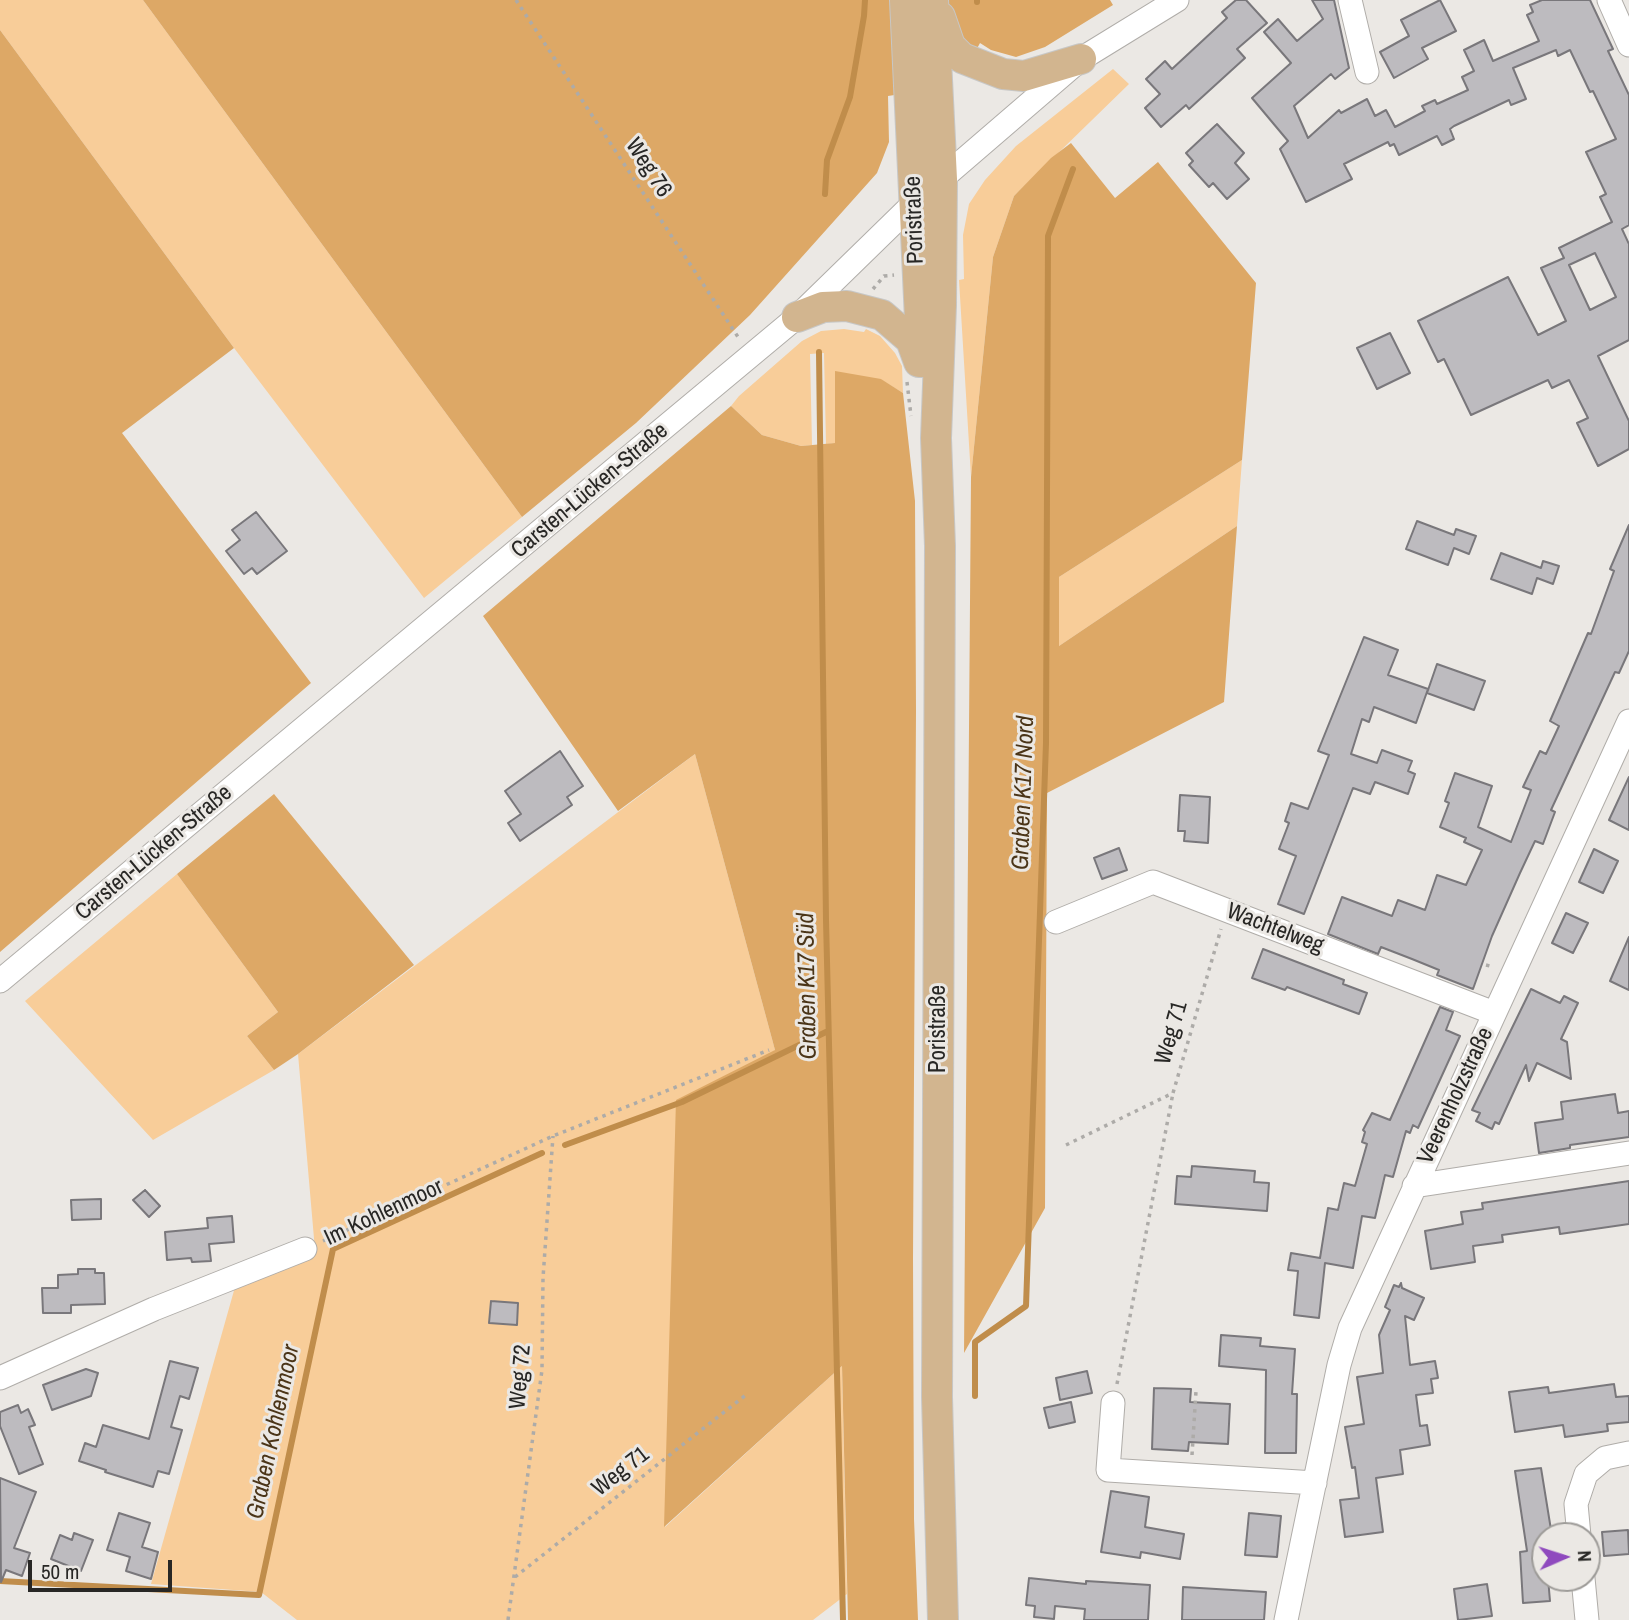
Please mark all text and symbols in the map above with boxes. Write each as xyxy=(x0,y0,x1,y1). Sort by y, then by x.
street label: Weg 76 xyxy=(619,133,677,203)
street label: Poristraße xyxy=(900,176,930,264)
street label: Carsten-Lücken-Straße xyxy=(506,417,674,565)
water label: Graben K17 Nord xyxy=(1007,715,1041,871)
street label: Carsten-Lücken-Straße xyxy=(70,779,238,927)
street label: Wachtelweg xyxy=(1222,898,1328,960)
water label: Graben K17 Süd xyxy=(792,912,824,1060)
street label: Poristraße xyxy=(925,985,953,1073)
street label: Weg 71 xyxy=(1150,998,1194,1068)
street label: Veerenholzstraße xyxy=(1412,1023,1500,1169)
street label: Im Kohlenmoor xyxy=(320,1173,448,1253)
water label: Graben Kohlenmoor xyxy=(241,1342,307,1522)
street label: Weg 72 xyxy=(504,1344,538,1410)
street label: Weg 71 xyxy=(587,1441,655,1503)
north arrow xyxy=(1531,1522,1601,1592)
scale bar xyxy=(32,1546,175,1590)
text: N xyxy=(1572,1550,1598,1562)
text: 50 m xyxy=(41,1557,79,1586)

